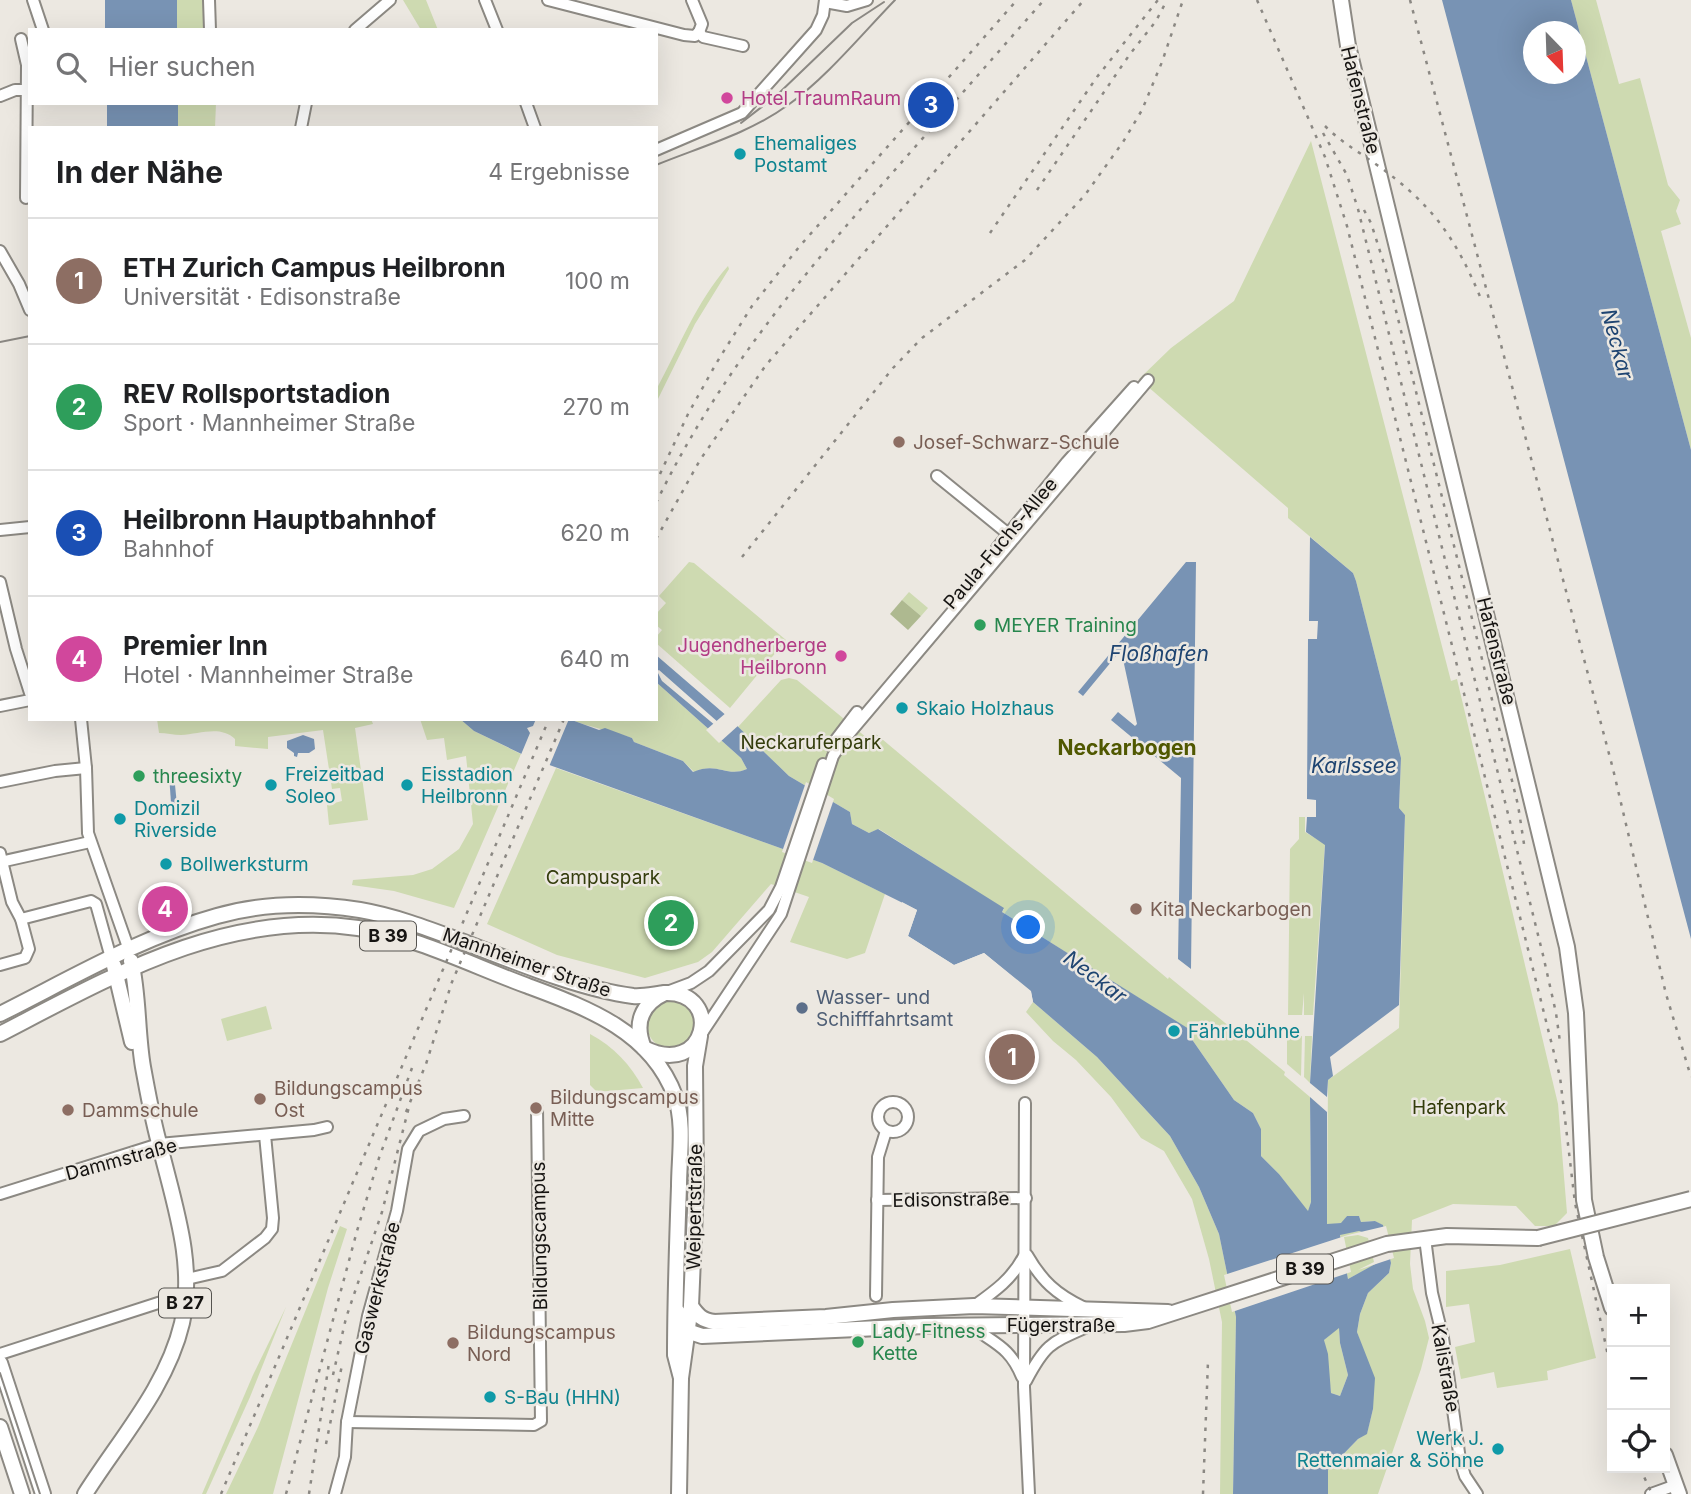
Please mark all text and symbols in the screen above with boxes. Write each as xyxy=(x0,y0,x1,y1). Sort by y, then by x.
north arrow xyxy=(1523,21,1586,84)
search box xyxy=(28,28,658,105)
street label: Hafenstraße xyxy=(1336,44,1385,156)
icon: search xyxy=(52,48,90,86)
text: Hier suchen xyxy=(108,51,256,82)
pin: 3 xyxy=(908,79,954,131)
place label: Hotel TraumRaum xyxy=(741,87,901,110)
marker: Hotel TraumRaum xyxy=(719,90,735,106)
place label: Ehemaliges Postamt xyxy=(754,132,857,177)
marker: Ehemaliges Postamt xyxy=(732,146,748,162)
text: In der Nähe xyxy=(56,154,223,190)
text: 4 Ergebnisse xyxy=(488,158,630,186)
text: ETH Zurich Campus Heilbronn xyxy=(123,252,506,283)
text: 1 xyxy=(74,267,84,295)
text: 100 m xyxy=(565,267,630,295)
text: Universität · Edisonstraße xyxy=(123,283,401,311)
water label: Neckar xyxy=(1596,306,1639,383)
text: REV Rollsportstadion xyxy=(123,378,390,409)
text: 2 xyxy=(72,393,86,421)
text: 270 m xyxy=(562,393,630,421)
text: Sport · Mannheimer Straße xyxy=(123,409,415,437)
place label: Josef-Schwarz-Schule xyxy=(913,431,1120,454)
marker: Josef-Schwarz-Schule xyxy=(891,434,907,450)
street label: Paula-Fuchs-Allee xyxy=(939,473,1062,614)
text: Heilbronn Hauptbahnhof xyxy=(123,504,436,535)
text: 3 xyxy=(72,519,86,547)
text: 620 m xyxy=(561,519,630,547)
text: Bahnhof xyxy=(123,535,214,563)
street label: Hafenstraße xyxy=(1472,595,1521,707)
place label: MEYER Training xyxy=(994,614,1137,637)
marker: MEYER Training xyxy=(972,617,988,633)
text: Premier Inn xyxy=(123,630,268,661)
place label: Jugendherberge Heilbronn xyxy=(677,634,827,679)
water label: Floßhafen xyxy=(1109,641,1209,666)
text: 4 xyxy=(71,645,87,673)
text: 640 m xyxy=(560,645,630,673)
marker: Jugendherberge Heilbronn xyxy=(833,648,849,664)
text: Hotel · Mannheimer Straße xyxy=(123,661,413,689)
place label: Skaio Holzhaus xyxy=(916,697,1054,720)
marker: Skaio Holzhaus xyxy=(894,700,910,716)
park label: Neckaruferpark xyxy=(740,731,882,754)
district label: Neckarbogen xyxy=(1057,735,1197,760)
water label: Karlssee xyxy=(1311,753,1397,778)
place label: Freizeitbad Soleo xyxy=(285,763,384,808)
place label: Eisstadion Heilbronn xyxy=(421,763,513,808)
place label: threesixty xyxy=(153,765,242,788)
marker: threesixty xyxy=(131,768,147,784)
marker: Freizeitbad Soleo xyxy=(263,777,279,793)
marker: Eisstadion Heilbronn xyxy=(399,777,415,793)
place label: Domizil Riverside xyxy=(134,797,217,842)
marker: Domizil Riverside xyxy=(112,811,128,827)
place label: Bollwerksturm xyxy=(180,853,309,876)
marker: Bollwerksturm xyxy=(158,856,174,872)
park label: Campuspark xyxy=(546,866,661,889)
pin: 4 xyxy=(142,883,188,935)
pin: 2 xyxy=(648,897,694,949)
place label: Kita Neckarbogen xyxy=(1150,898,1312,921)
marker: Kita Neckarbogen xyxy=(1128,901,1144,917)
your location xyxy=(1011,910,1045,944)
road number: B 39 xyxy=(360,922,416,951)
street label: Mannheimer Straße xyxy=(440,923,614,1002)
water label: Neckar xyxy=(1059,945,1132,1009)
place label: Wasser- und Schifffahrtsamt xyxy=(816,986,953,1031)
marker: Wasser- und Schifffahrtsamt xyxy=(794,1000,810,1016)
place label: Fährlebühne xyxy=(1188,1020,1300,1043)
marker: Fährlebühne xyxy=(1166,1023,1182,1039)
pin: 1 xyxy=(989,1031,1035,1083)
place label: Bildungscampus Ost xyxy=(274,1077,423,1122)
place label: Bildungscampus Mitte xyxy=(550,1086,699,1131)
marker: Bildungscampus Ost xyxy=(252,1091,268,1107)
park label: Hafenpark xyxy=(1412,1096,1507,1119)
place label: Dammschule xyxy=(82,1099,199,1122)
marker: Bildungscampus Mitte xyxy=(528,1100,544,1116)
marker: Dammschule xyxy=(60,1102,76,1118)
street label: Dammstraße xyxy=(63,1134,179,1185)
street label: Weipertstraße xyxy=(682,1144,707,1270)
street label: Bildungscampus xyxy=(527,1161,552,1311)
street label: Edisonstraße xyxy=(892,1187,1010,1212)
street label: Gaswerkstraße xyxy=(350,1219,405,1357)
road number: B 39 xyxy=(1277,1254,1333,1284)
map controls xyxy=(1607,1284,1670,1473)
button: + xyxy=(1607,1284,1670,1347)
road number: B 27 xyxy=(159,1288,211,1318)
street label: Fügerstraße xyxy=(1007,1314,1115,1337)
place label: Lady Fitness Kette xyxy=(872,1320,986,1365)
place label: Bildungscampus Nord xyxy=(467,1321,616,1366)
street label: Kalistraße xyxy=(1426,1322,1465,1414)
marker: Lady Fitness Kette xyxy=(850,1334,866,1350)
marker: Bildungscampus Nord xyxy=(445,1335,461,1351)
button: − xyxy=(1607,1347,1670,1410)
place label: S-Bau (HHN) xyxy=(504,1386,621,1409)
marker: S-Bau (HHN) xyxy=(482,1389,498,1405)
button: locate xyxy=(1607,1410,1670,1473)
place label: Werk J. Rettenmaier & Söhne xyxy=(1297,1427,1484,1472)
marker: Werk J. Rettenmaier & Söhne xyxy=(1490,1441,1506,1457)

